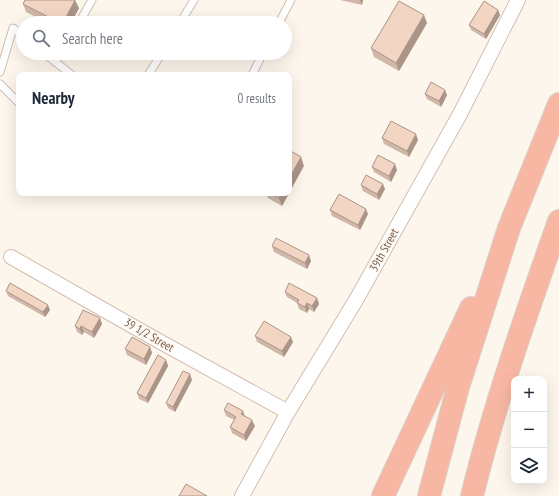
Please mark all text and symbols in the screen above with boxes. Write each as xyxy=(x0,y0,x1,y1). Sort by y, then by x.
search box xyxy=(16,16,292,60)
icon: search xyxy=(30,27,52,49)
text: Search here xyxy=(62,29,123,48)
text: Nearby xyxy=(32,87,75,109)
text: 0 results xyxy=(237,90,276,107)
street label: 39th Street xyxy=(366,225,402,274)
street label: 39 1/2 Street xyxy=(122,314,177,355)
map controls xyxy=(511,376,547,484)
button: + xyxy=(511,376,547,412)
button: − xyxy=(511,412,547,448)
button: layers xyxy=(511,448,547,484)

